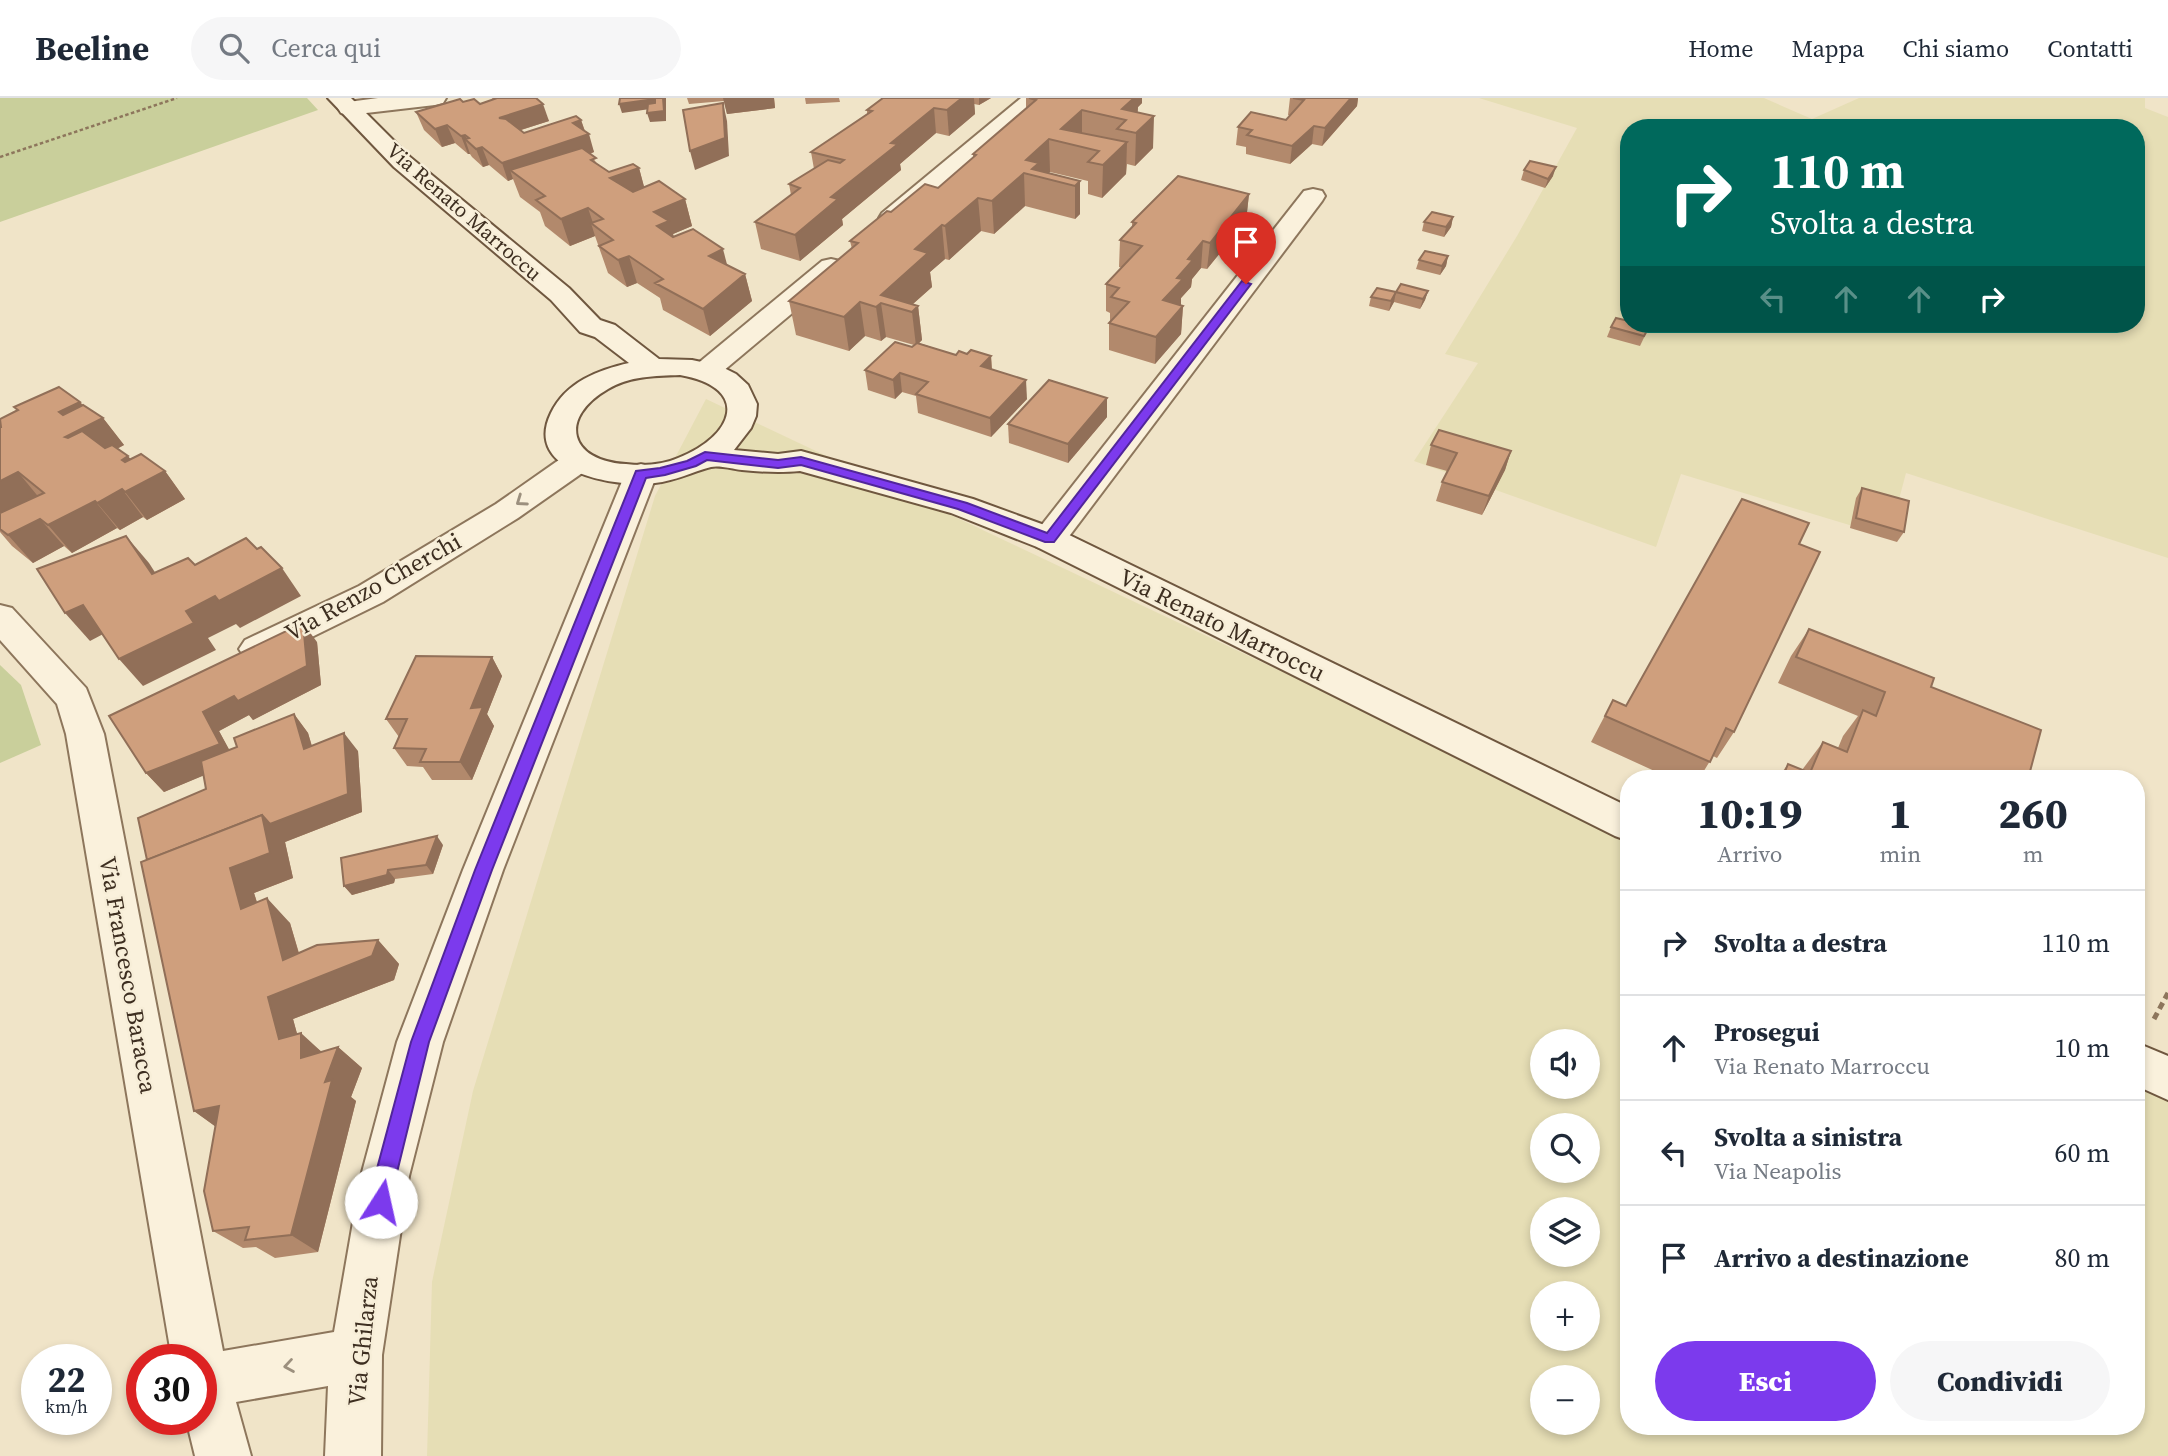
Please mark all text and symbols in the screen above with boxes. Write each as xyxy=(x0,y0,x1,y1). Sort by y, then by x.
search box xyxy=(191,17,681,80)
text: Beeline xyxy=(35,26,149,71)
icon: search xyxy=(215,29,253,67)
text: Cerca qui xyxy=(271,30,381,66)
text: Home xyxy=(1688,32,1754,65)
text: Mappa xyxy=(1792,32,1864,65)
text: Chi siamo xyxy=(1902,32,2009,65)
text: Contatti xyxy=(2047,32,2133,65)
street label: Via Renato Marroccu xyxy=(380,136,548,287)
text: 110 m xyxy=(1770,137,1905,204)
icon: right xyxy=(1655,147,1746,238)
text: Svolta a destra xyxy=(1770,201,1974,245)
pin xyxy=(1216,212,1276,284)
icon: arrive xyxy=(1227,223,1265,261)
icon: left xyxy=(1754,280,1792,318)
icon: ahead xyxy=(1827,280,1865,318)
icon: ahead xyxy=(1900,280,1938,318)
icon: right xyxy=(1973,280,2011,318)
one-way arrow xyxy=(516,493,529,505)
street label: Via Renzo Cherchi xyxy=(279,524,467,649)
street label: Via Renato Marroccu xyxy=(1114,560,1331,689)
text: 10:19 xyxy=(1697,784,1802,842)
text: 1 xyxy=(1889,784,1912,842)
text: 260 xyxy=(1998,784,2068,842)
text: Arrivo xyxy=(1717,838,1782,870)
text: min xyxy=(1880,838,1921,870)
text: m xyxy=(2023,838,2043,870)
street label: Via Francesco Baracca xyxy=(91,854,166,1097)
icon: right xyxy=(1655,924,1693,962)
text: Svolta a destra xyxy=(1714,925,1887,961)
text: 110 m xyxy=(2042,925,2110,961)
text: Prosegui xyxy=(1714,1014,1820,1050)
map controls xyxy=(1530,1029,1600,1435)
button: sound xyxy=(1530,1029,1600,1099)
icon: ahead xyxy=(1655,1029,1693,1067)
text: 10 m xyxy=(2055,1030,2110,1066)
text: Via Renato Marroccu xyxy=(1714,1050,1930,1082)
button: search xyxy=(1530,1113,1600,1183)
text: Svolta a sinistra xyxy=(1714,1119,1902,1155)
icon: left xyxy=(1655,1134,1693,1172)
text: 60 m xyxy=(2055,1135,2110,1171)
text: Via Neapolis xyxy=(1714,1155,1842,1187)
position arrow xyxy=(344,1165,418,1239)
button: layers xyxy=(1530,1197,1600,1267)
icon: arrive xyxy=(1655,1239,1693,1277)
text: Arrivo a destinazione xyxy=(1714,1240,1969,1276)
text: 80 m xyxy=(2055,1240,2110,1276)
street label: Via Ghilarza xyxy=(339,1273,386,1408)
button: + xyxy=(1530,1281,1600,1351)
button: Esci xyxy=(1655,1341,1876,1421)
button: Condividi xyxy=(1890,1341,2110,1421)
speed limit sign: 30 xyxy=(126,1344,217,1435)
text: 22 xyxy=(48,1356,85,1404)
one-way arrow xyxy=(283,1358,295,1373)
button: − xyxy=(1530,1365,1600,1435)
text: km/h xyxy=(45,1394,88,1419)

